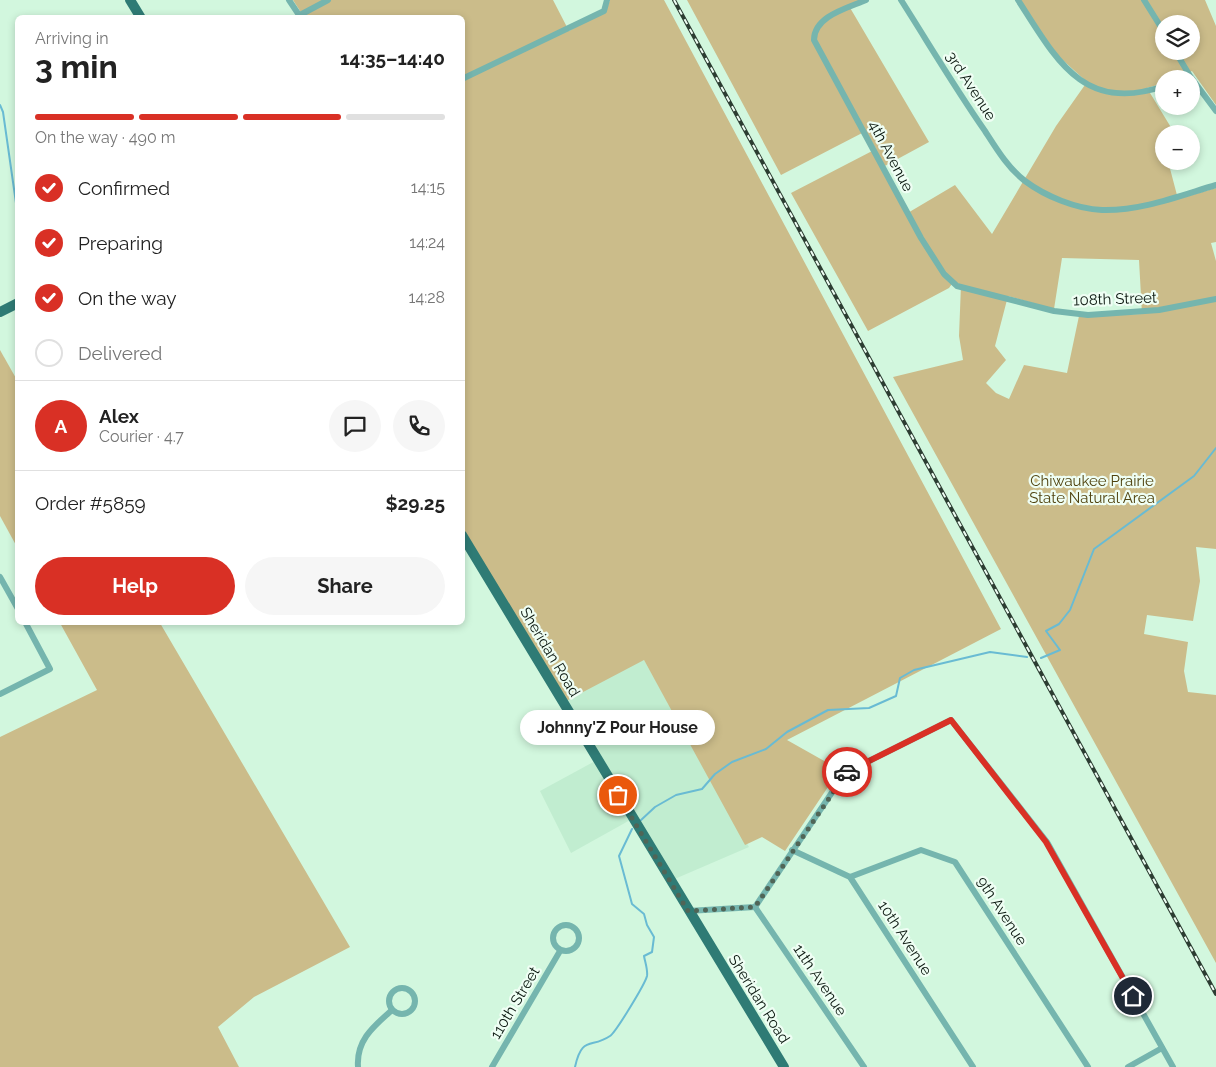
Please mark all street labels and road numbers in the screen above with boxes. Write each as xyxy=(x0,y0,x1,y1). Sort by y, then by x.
street label: 3rd Avenue xyxy=(942,48,1000,124)
street label: 4th Avenue xyxy=(865,117,917,195)
street label: 108th Street xyxy=(1073,289,1157,309)
street label: Sheridan Road xyxy=(516,604,584,700)
street label: 9th Avenue xyxy=(973,873,1031,949)
street label: 10th Avenue xyxy=(874,897,936,979)
street label: 11th Avenue xyxy=(789,941,851,1019)
street label: Sheridan Road xyxy=(725,951,793,1047)
street label: 110th Street xyxy=(486,964,544,1042)

